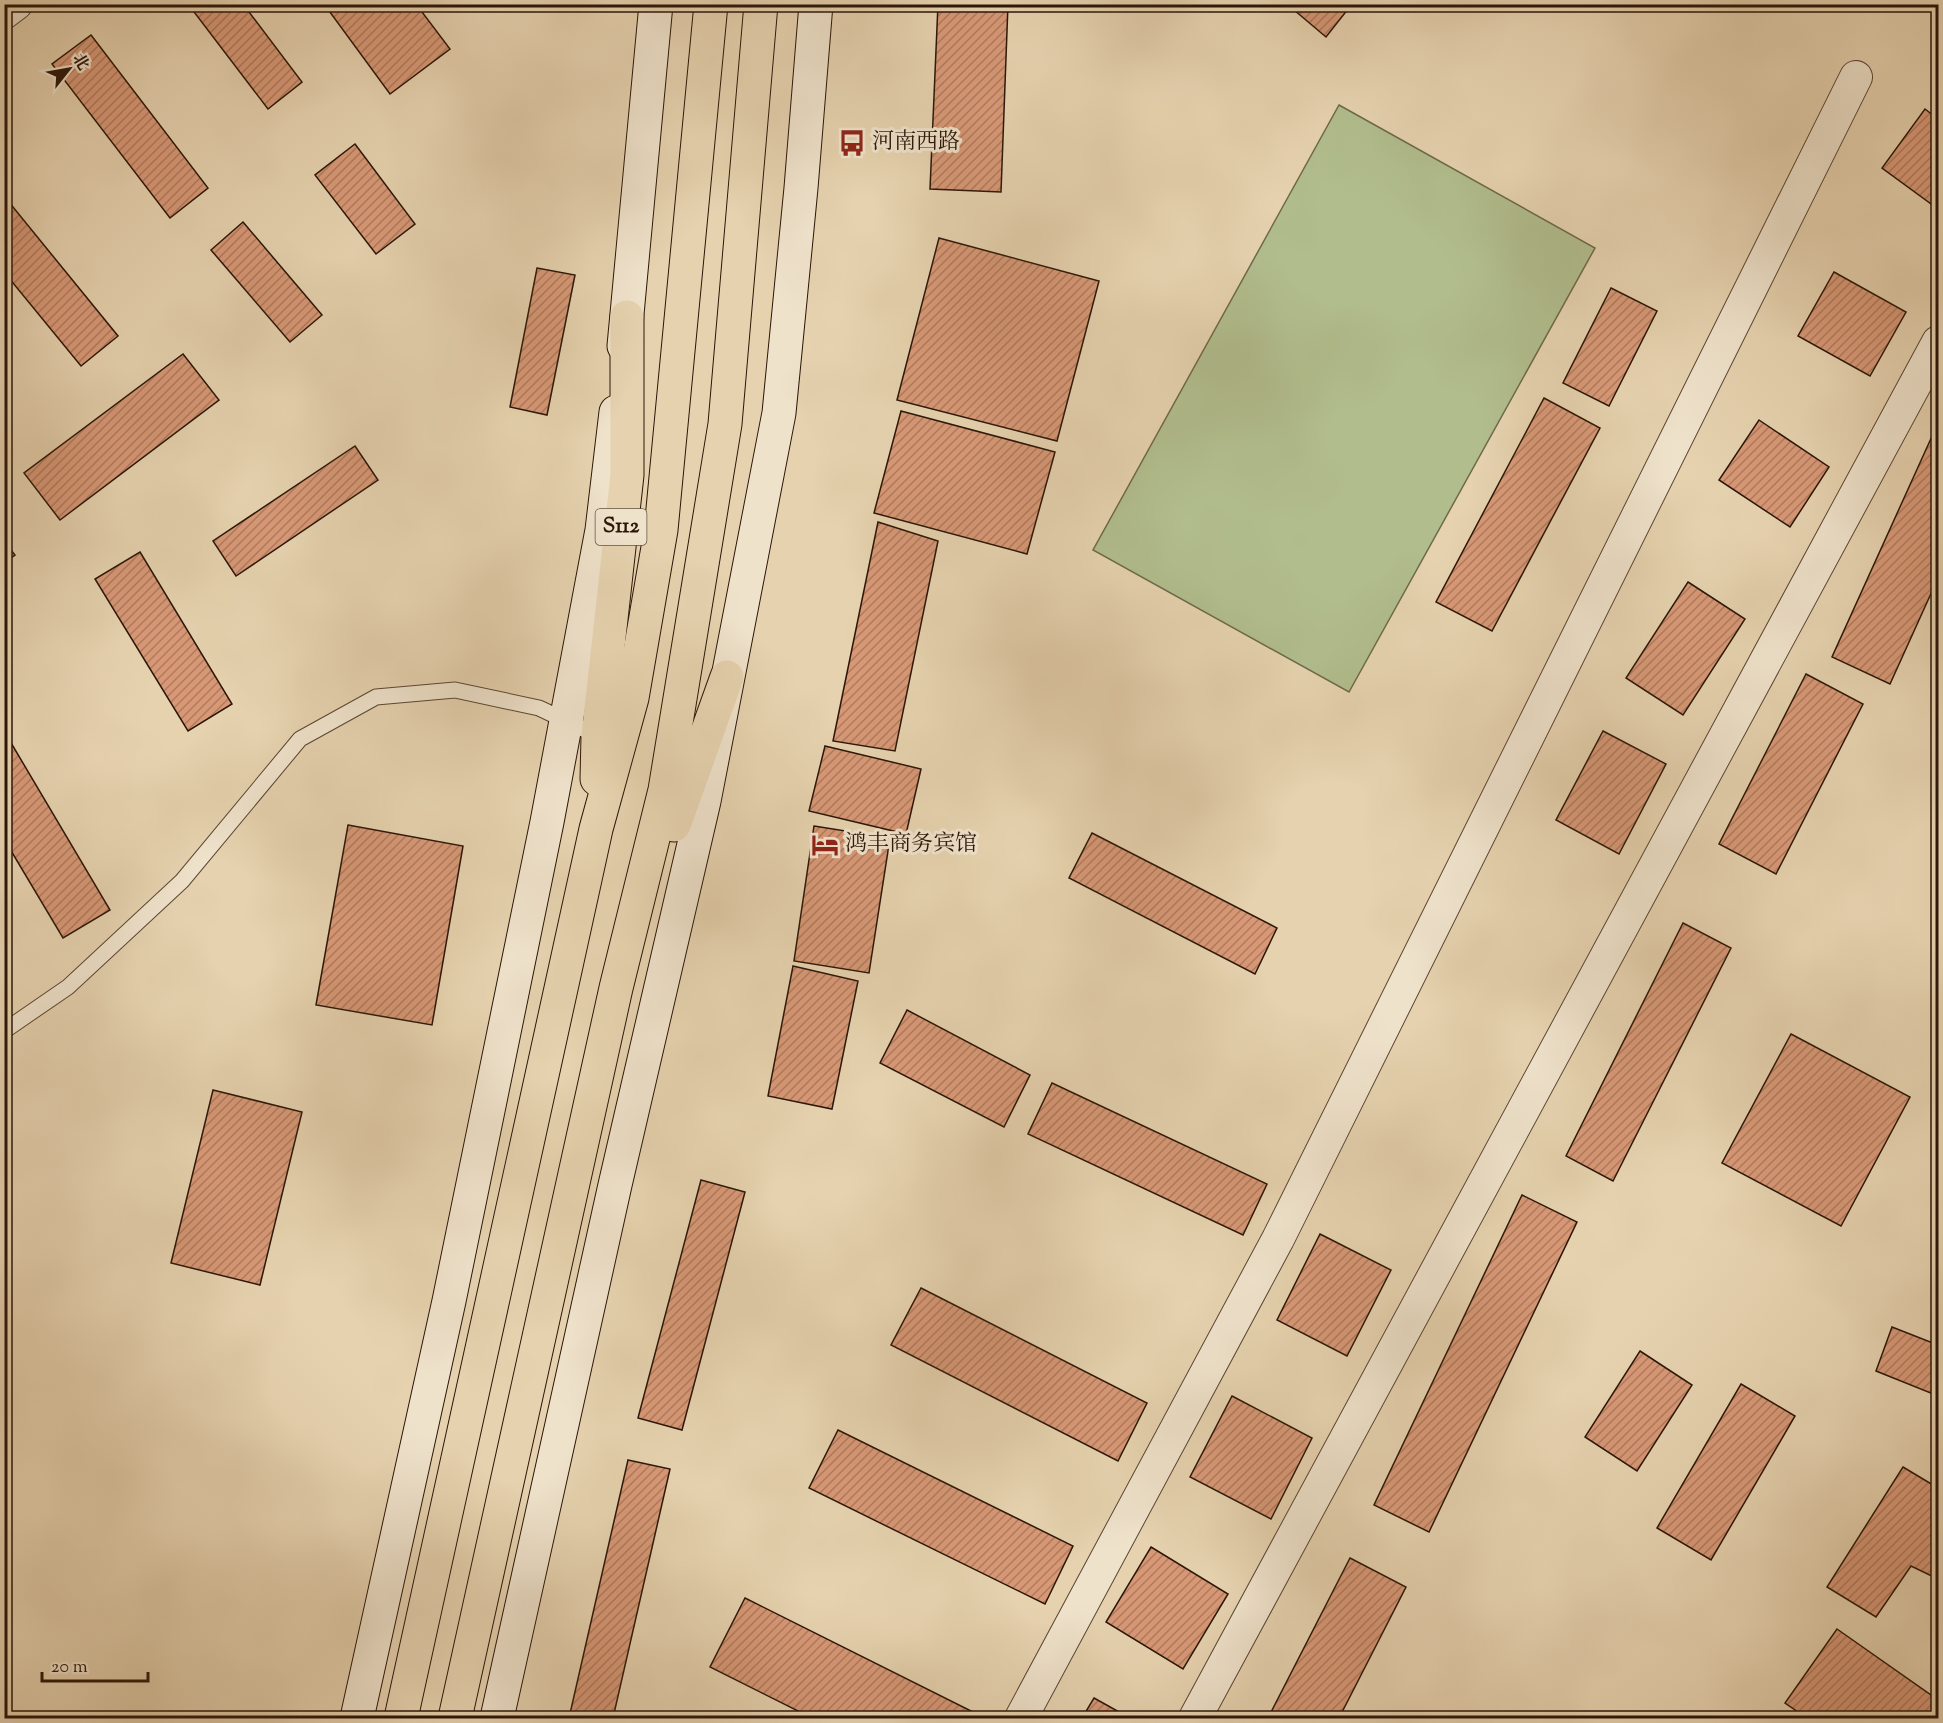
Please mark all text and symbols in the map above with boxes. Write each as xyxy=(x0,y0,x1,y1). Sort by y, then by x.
north arrow xyxy=(39,39,99,99)
text: 北 xyxy=(66,50,94,75)
place label: 河南西路 xyxy=(872,127,960,159)
bus stop icon: 河南西路 xyxy=(837,128,867,158)
road number: S112 xyxy=(596,509,646,545)
place label: 鸿丰商务宾馆 xyxy=(845,829,977,861)
hotel icon: 鸿丰商务宾馆 xyxy=(810,830,840,860)
scale bar xyxy=(42,1645,148,1683)
text: 20 m xyxy=(51,1655,88,1681)

